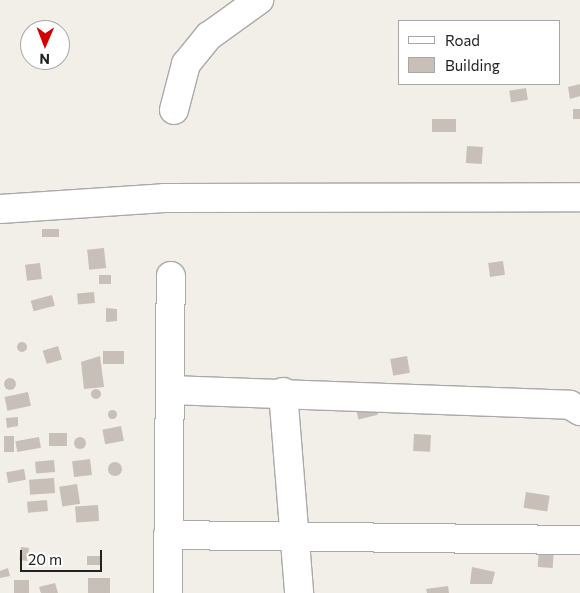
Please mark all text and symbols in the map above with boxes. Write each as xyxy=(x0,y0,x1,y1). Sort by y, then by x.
north arrow xyxy=(20,20,70,70)
legend xyxy=(398,20,560,85)
text: Road xyxy=(445,31,480,49)
text: N xyxy=(39,51,50,68)
text: Building xyxy=(445,56,500,74)
scale bar xyxy=(22,540,105,572)
text: 20 m xyxy=(28,550,62,568)

